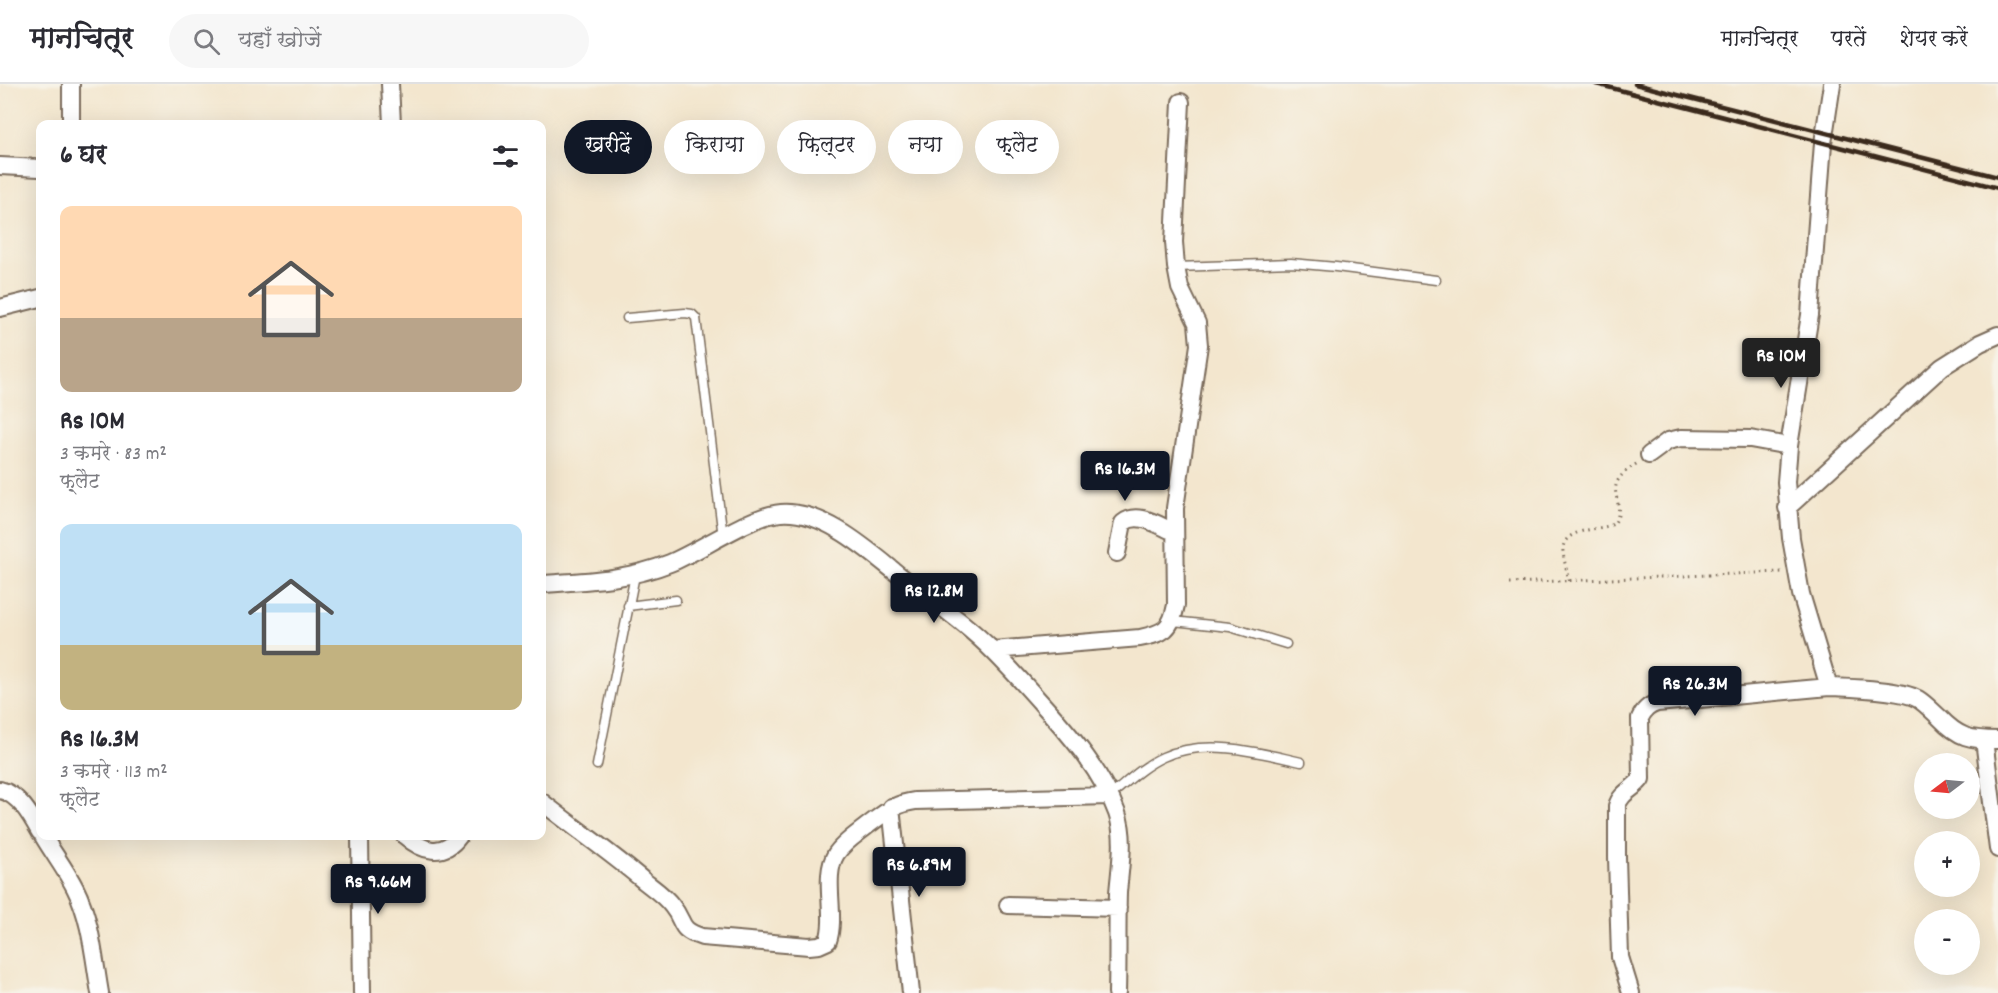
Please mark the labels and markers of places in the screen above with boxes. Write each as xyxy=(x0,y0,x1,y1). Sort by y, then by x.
pin: Rs 10M xyxy=(1732,338,1830,389)
pin: Rs 16.3M xyxy=(1063,451,1187,502)
pin: Rs 12.8M xyxy=(872,573,996,624)
pin: Rs 26.3M xyxy=(1633,666,1757,717)
pin: Rs 6.89M xyxy=(857,847,981,898)
pin: Rs 9.66M xyxy=(316,864,440,915)

